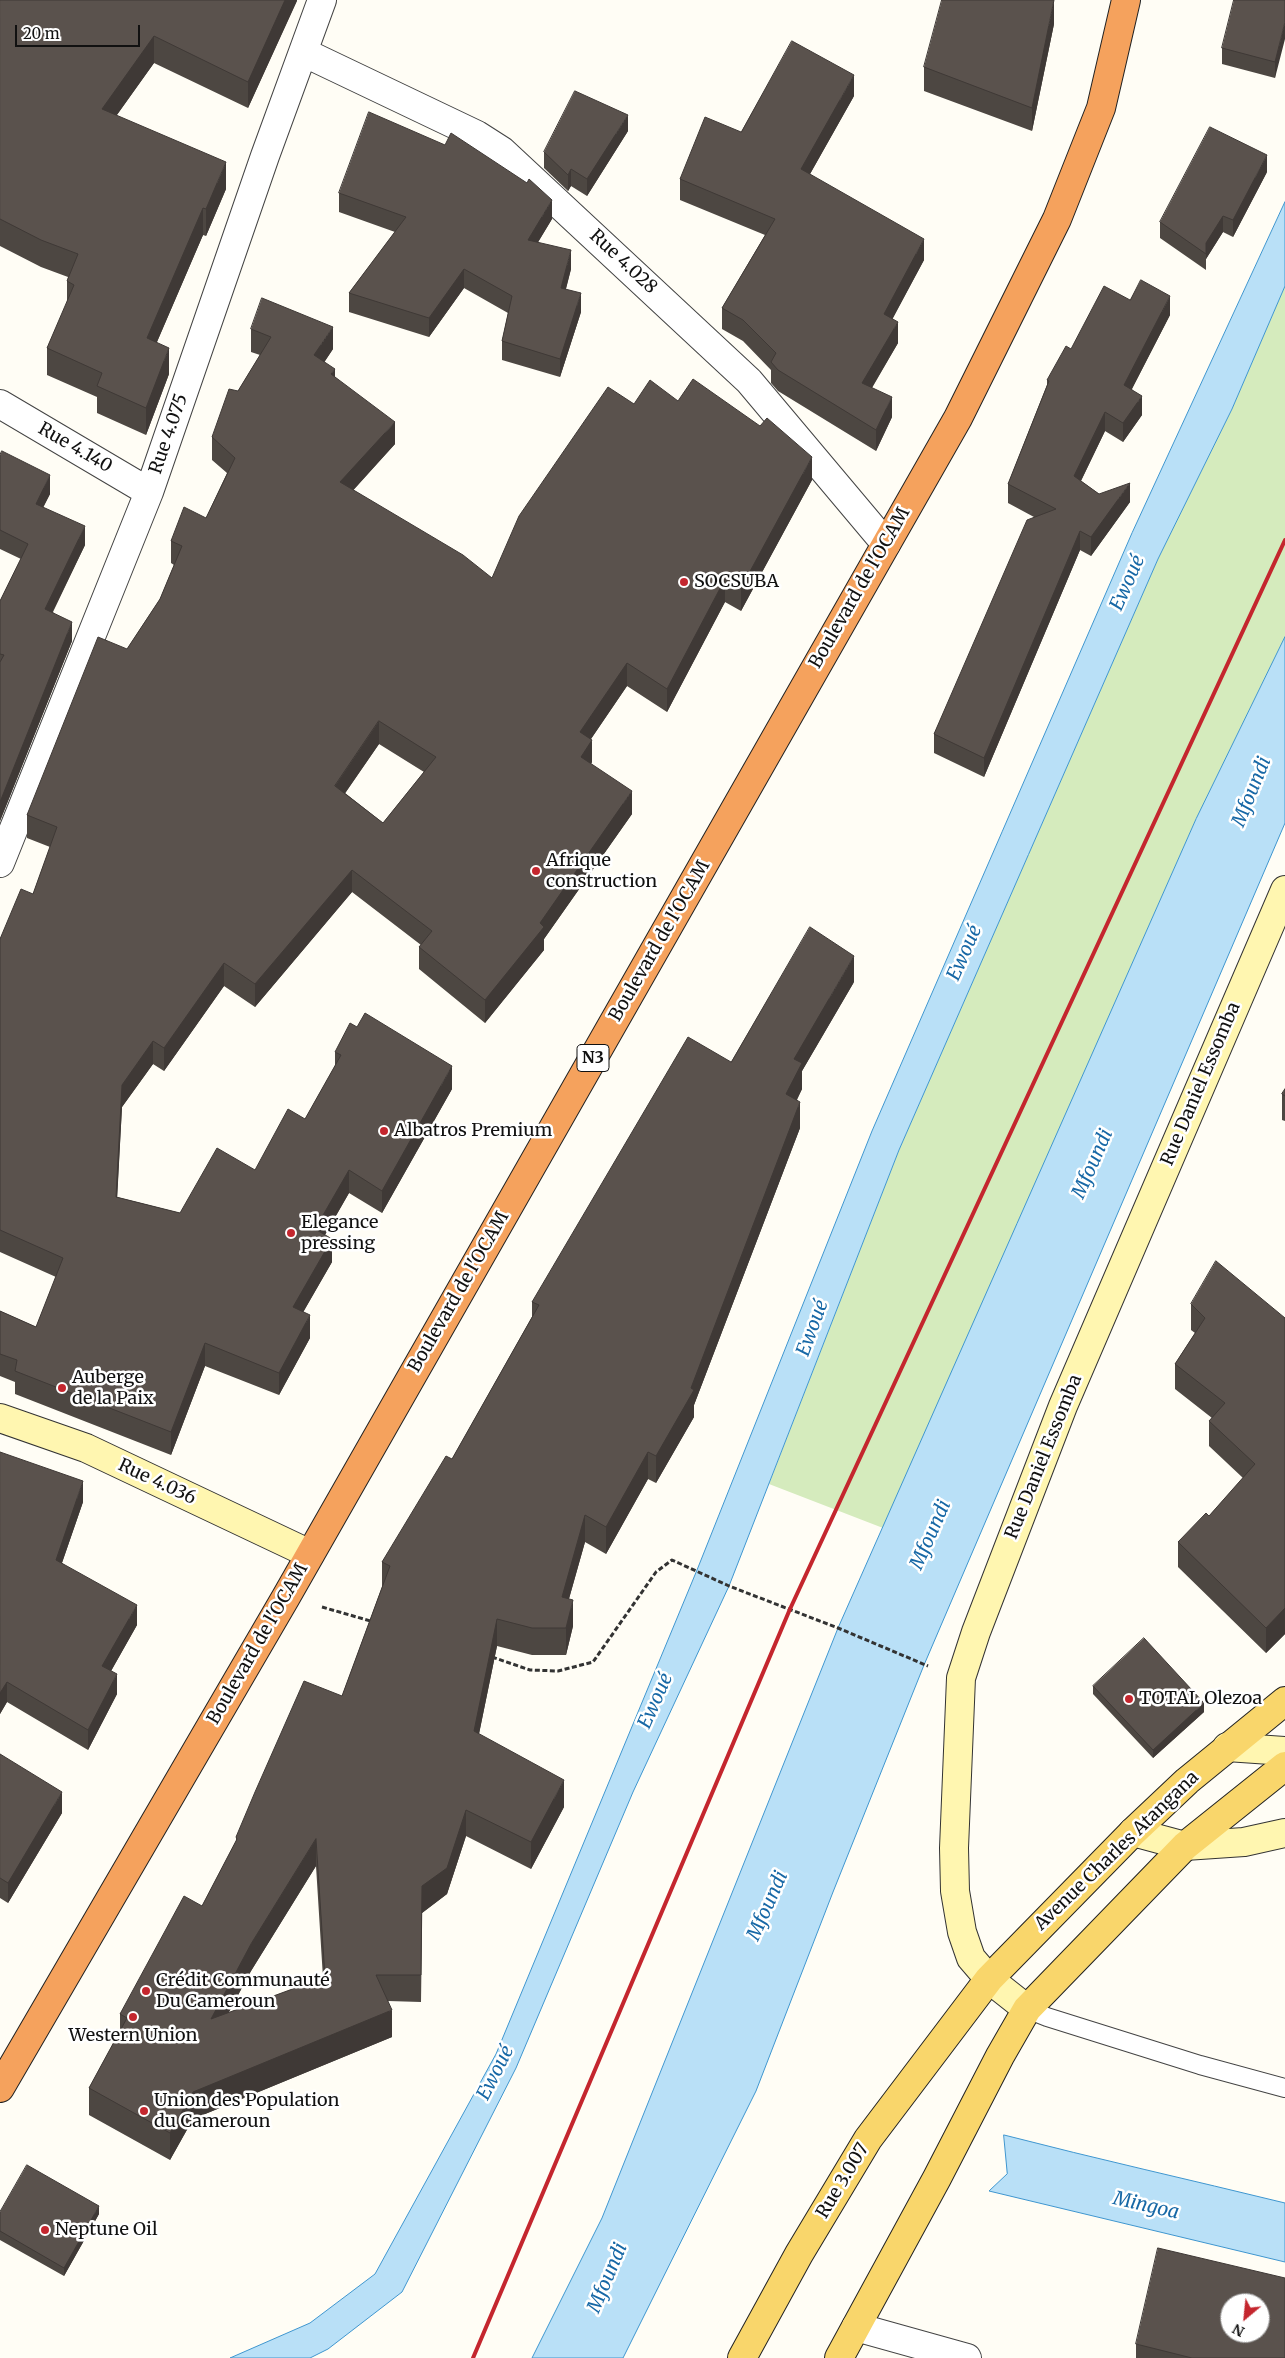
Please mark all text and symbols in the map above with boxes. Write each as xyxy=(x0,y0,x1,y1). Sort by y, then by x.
scale bar xyxy=(18,15,142,47)
text: 20 m xyxy=(23,24,60,43)
street label: Rue 4.028 xyxy=(585,225,661,299)
street label: Rue 4.075 xyxy=(145,391,193,477)
street label: Rue 4.140 xyxy=(34,418,116,478)
street label: Boulevard de l'OCAM xyxy=(805,504,915,672)
water label: Ewoué xyxy=(1106,552,1150,614)
place label: SOCSUBA xyxy=(694,571,779,593)
marker: SOCSUBA xyxy=(678,576,690,588)
water label: Mfoundi xyxy=(1228,754,1276,830)
place label: Afrique construction xyxy=(546,850,657,892)
street label: Boulevard de l'OCAM xyxy=(605,857,715,1025)
marker: Afrique construction xyxy=(530,865,542,877)
water label: Ewoué xyxy=(943,922,987,984)
street label: Rue Daniel Essomba xyxy=(1157,999,1245,1169)
road number: N3 xyxy=(577,1044,609,1072)
place label: Albatros Premium xyxy=(394,1120,552,1142)
marker: Albatros Premium xyxy=(378,1125,390,1137)
water label: Mfoundi xyxy=(1068,1126,1118,1202)
street label: Boulevard de l'OCAM xyxy=(404,1208,514,1376)
place label: Elegance pressing xyxy=(301,1212,378,1254)
marker: Elegance pressing xyxy=(285,1227,297,1239)
water label: Ewoué xyxy=(792,1297,834,1359)
place label: Auberge de la Paix xyxy=(72,1367,154,1410)
street label: Rue Daniel Essomba xyxy=(1001,1372,1087,1542)
marker: Auberge de la Paix xyxy=(56,1382,68,1394)
street label: Rue 4.036 xyxy=(115,1455,199,1509)
water label: Mfoundi xyxy=(906,1497,956,1573)
street label: Boulevard de l'OCAM xyxy=(203,1560,313,1728)
water label: Ewoué xyxy=(634,1670,678,1732)
place label: TOTAL Olezoa xyxy=(1139,1688,1262,1710)
marker: TOTAL Olezoa xyxy=(1123,1693,1135,1705)
street label: Avenue Charles Atangana xyxy=(1031,1767,1203,1935)
water label: Mfoundi xyxy=(743,1868,793,1944)
place label: Crédit Communauté Du Cameroun xyxy=(156,1970,330,2012)
marker: Crédit Communauté Du Cameroun xyxy=(140,1985,152,1997)
marker: Western Union xyxy=(127,2011,139,2023)
place label: Western Union xyxy=(69,2025,197,2047)
water label: Ewoué xyxy=(473,2042,519,2104)
place label: Union des Population du Cameroun xyxy=(154,2090,339,2132)
marker: Union des Population du Cameroun xyxy=(138,2105,150,2117)
street label: Rue 3.007 xyxy=(812,2139,874,2223)
water label: Mingoa xyxy=(1111,2187,1181,2225)
place label: Neptune Oil xyxy=(55,2219,158,2241)
marker: Neptune Oil xyxy=(39,2224,51,2236)
water label: Mfoundi xyxy=(583,2240,633,2316)
north arrow xyxy=(1220,2293,1270,2343)
text: N xyxy=(1229,2320,1248,2341)

